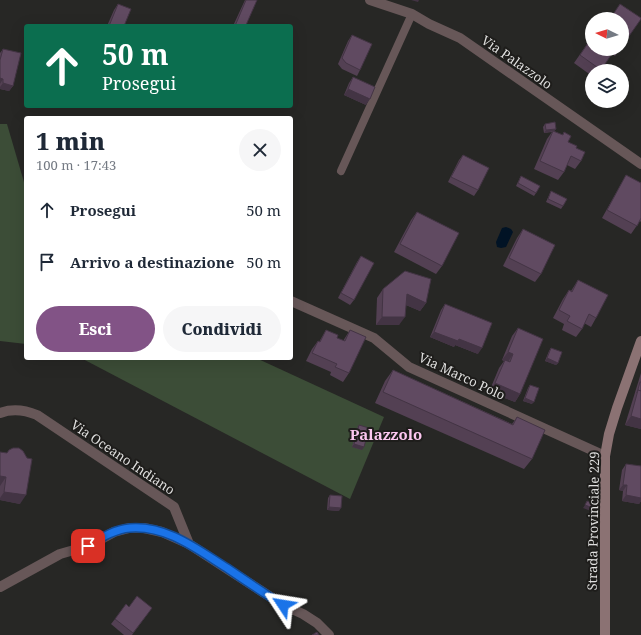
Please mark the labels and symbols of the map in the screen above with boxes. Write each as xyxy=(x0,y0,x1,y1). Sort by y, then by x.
north arrow xyxy=(585,12,629,56)
street label: Via Palazzolo xyxy=(478,31,556,93)
street label: Via Marco Polo xyxy=(416,348,508,404)
street label: Via Oceano Indiano xyxy=(68,416,178,498)
district label: Palazzolo xyxy=(350,424,422,444)
street label: Strada Provinciale 229 xyxy=(583,451,603,591)
pin xyxy=(71,529,105,563)
position arrow xyxy=(262,584,304,626)

